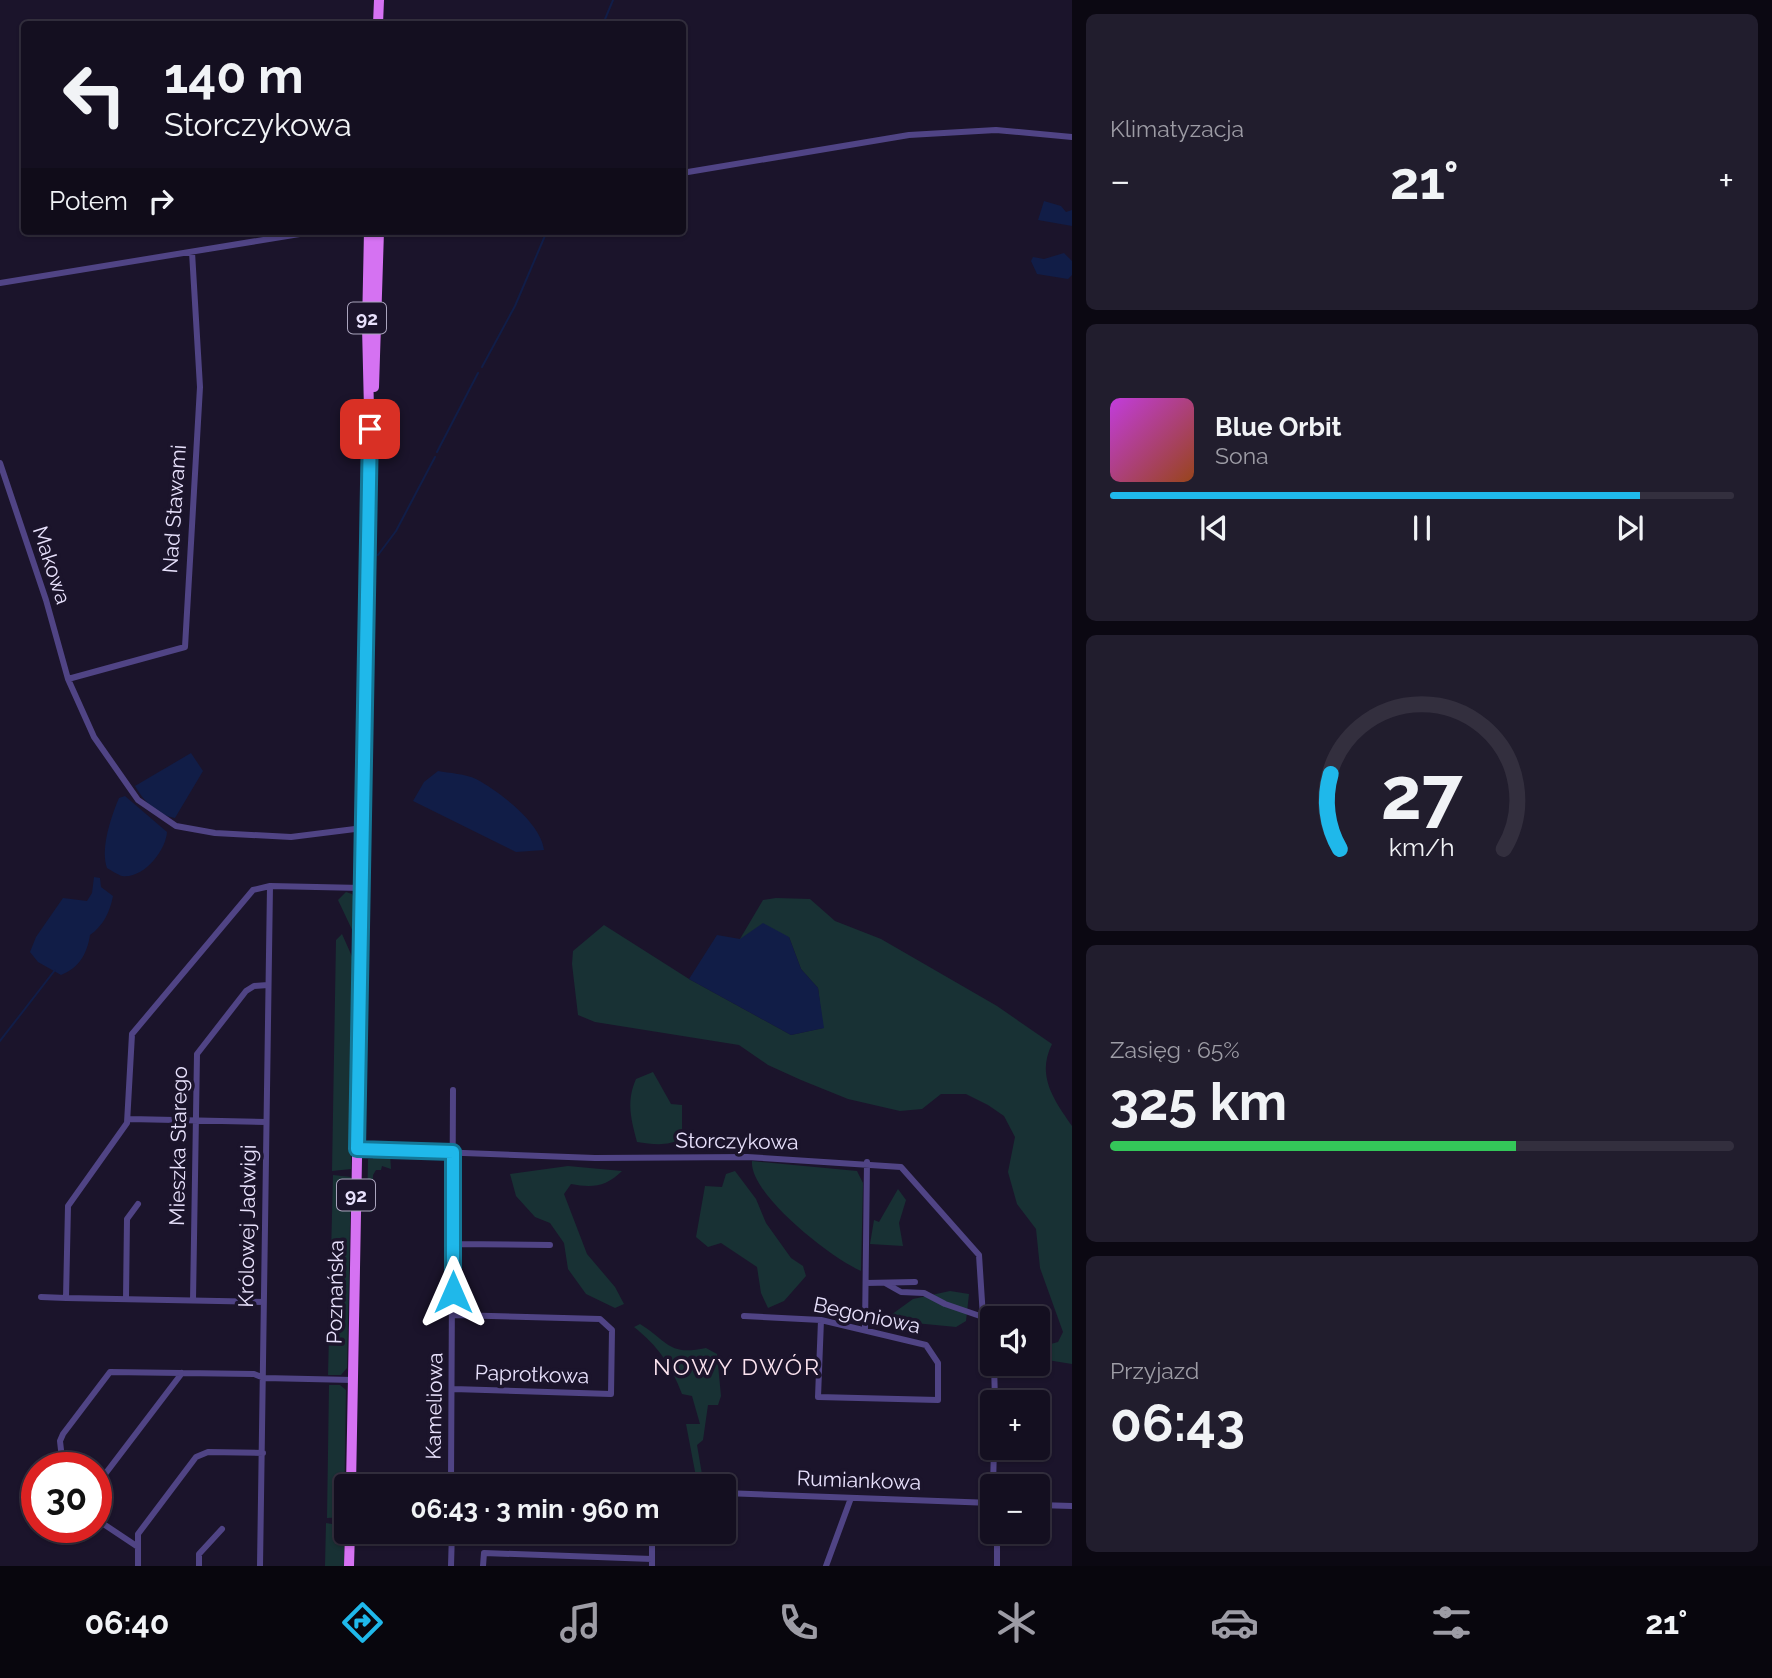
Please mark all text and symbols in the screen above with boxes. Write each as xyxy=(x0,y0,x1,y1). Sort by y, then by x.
text: 140 m xyxy=(164,47,304,104)
icon: left xyxy=(49,49,140,140)
text: Storczykowa xyxy=(164,106,352,143)
text: Klimatyzacja xyxy=(1110,115,1244,142)
text: 21° xyxy=(1390,150,1459,211)
text: − xyxy=(1110,158,1130,203)
text: + xyxy=(1718,158,1734,203)
icon: right xyxy=(142,182,180,220)
text: Potem xyxy=(49,186,128,216)
road number: 92 xyxy=(348,302,386,334)
pin xyxy=(340,399,400,459)
icon: arrive xyxy=(351,410,389,448)
text: Blue Orbit xyxy=(1215,412,1342,442)
text: Sona xyxy=(1215,442,1269,469)
street label: Nad Stawami xyxy=(157,444,191,574)
icon: previous xyxy=(1195,509,1233,547)
icon: pause xyxy=(1403,509,1441,547)
icon: next xyxy=(1611,509,1649,547)
street label: Makowa xyxy=(28,523,76,607)
text: 27 xyxy=(1381,751,1463,836)
text: km/h xyxy=(1389,832,1455,862)
text: Zasięg · 65% xyxy=(1110,1036,1240,1063)
street label: Mieszka Starego xyxy=(164,1066,192,1226)
text: 325 km xyxy=(1110,1071,1287,1132)
street label: Storczykowa xyxy=(675,1127,799,1155)
street label: Królowej Jadwigi xyxy=(233,1144,261,1308)
road number: 92 xyxy=(337,1180,375,1210)
street label: Poznańska xyxy=(322,1240,348,1344)
position arrow xyxy=(416,1255,490,1329)
street label: Begoniowa xyxy=(811,1291,923,1339)
map controls xyxy=(980,1306,1050,1544)
button: sound xyxy=(980,1306,1050,1376)
street label: Kameliowa xyxy=(421,1352,447,1460)
district label: NOWY DWÓR xyxy=(653,1353,821,1380)
text: Przyjazd xyxy=(1110,1357,1199,1384)
street label: Paprotkowa xyxy=(474,1360,590,1388)
button: + xyxy=(980,1390,1050,1460)
text: 06:43 xyxy=(1110,1392,1245,1453)
speed limit sign: 30 xyxy=(21,1452,112,1543)
street label: Rumiankowa xyxy=(796,1465,922,1495)
button: − xyxy=(980,1474,1050,1544)
text: 06:43 · 3 min · 960 m xyxy=(411,1494,659,1524)
icon: directions xyxy=(338,1598,387,1647)
icon: music xyxy=(556,1598,605,1647)
icon: phone xyxy=(774,1598,823,1647)
icon: climate xyxy=(992,1598,1041,1647)
icon: car xyxy=(1210,1598,1259,1647)
icon: filters xyxy=(1427,1598,1476,1647)
text: 06:40 xyxy=(84,1604,169,1641)
text: 21° xyxy=(1645,1604,1687,1641)

